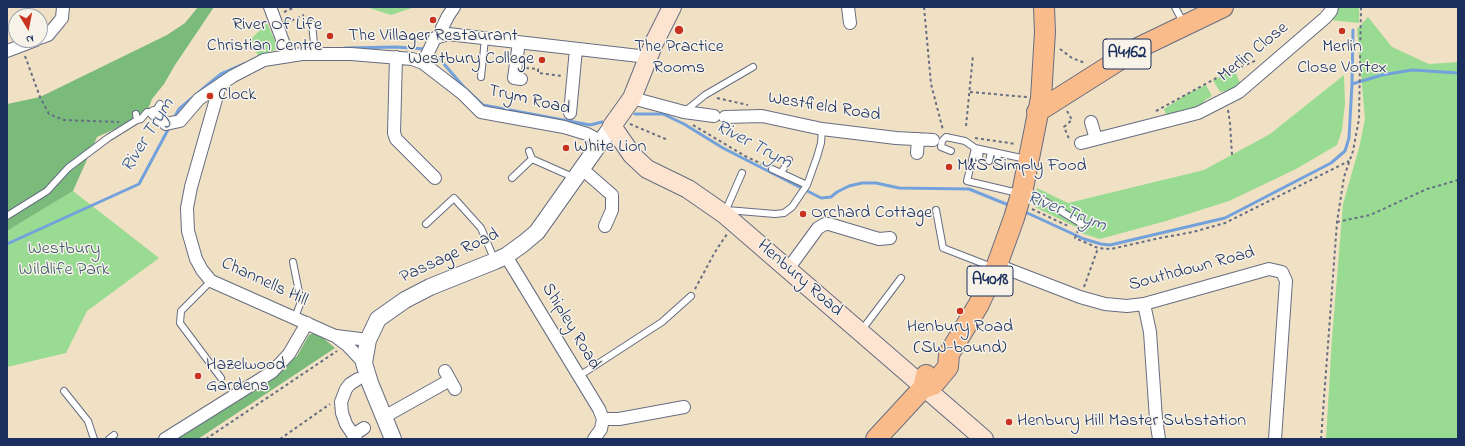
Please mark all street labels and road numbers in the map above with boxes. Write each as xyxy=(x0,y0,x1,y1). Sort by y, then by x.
street label: Merlin Close xyxy=(1215,18,1293,88)
road number: A4162 xyxy=(1103,39,1151,69)
street label: Trym Road xyxy=(486,81,572,121)
street label: Westfield Road xyxy=(766,88,882,128)
street label: Passage Road xyxy=(397,225,503,289)
street label: Henbury Road xyxy=(752,236,846,322)
street label: Southdown Road xyxy=(1127,243,1257,297)
street label: Channells Hill xyxy=(217,253,311,313)
road number: A4018 xyxy=(967,266,1013,296)
street label: Shipley Road xyxy=(536,280,604,374)

